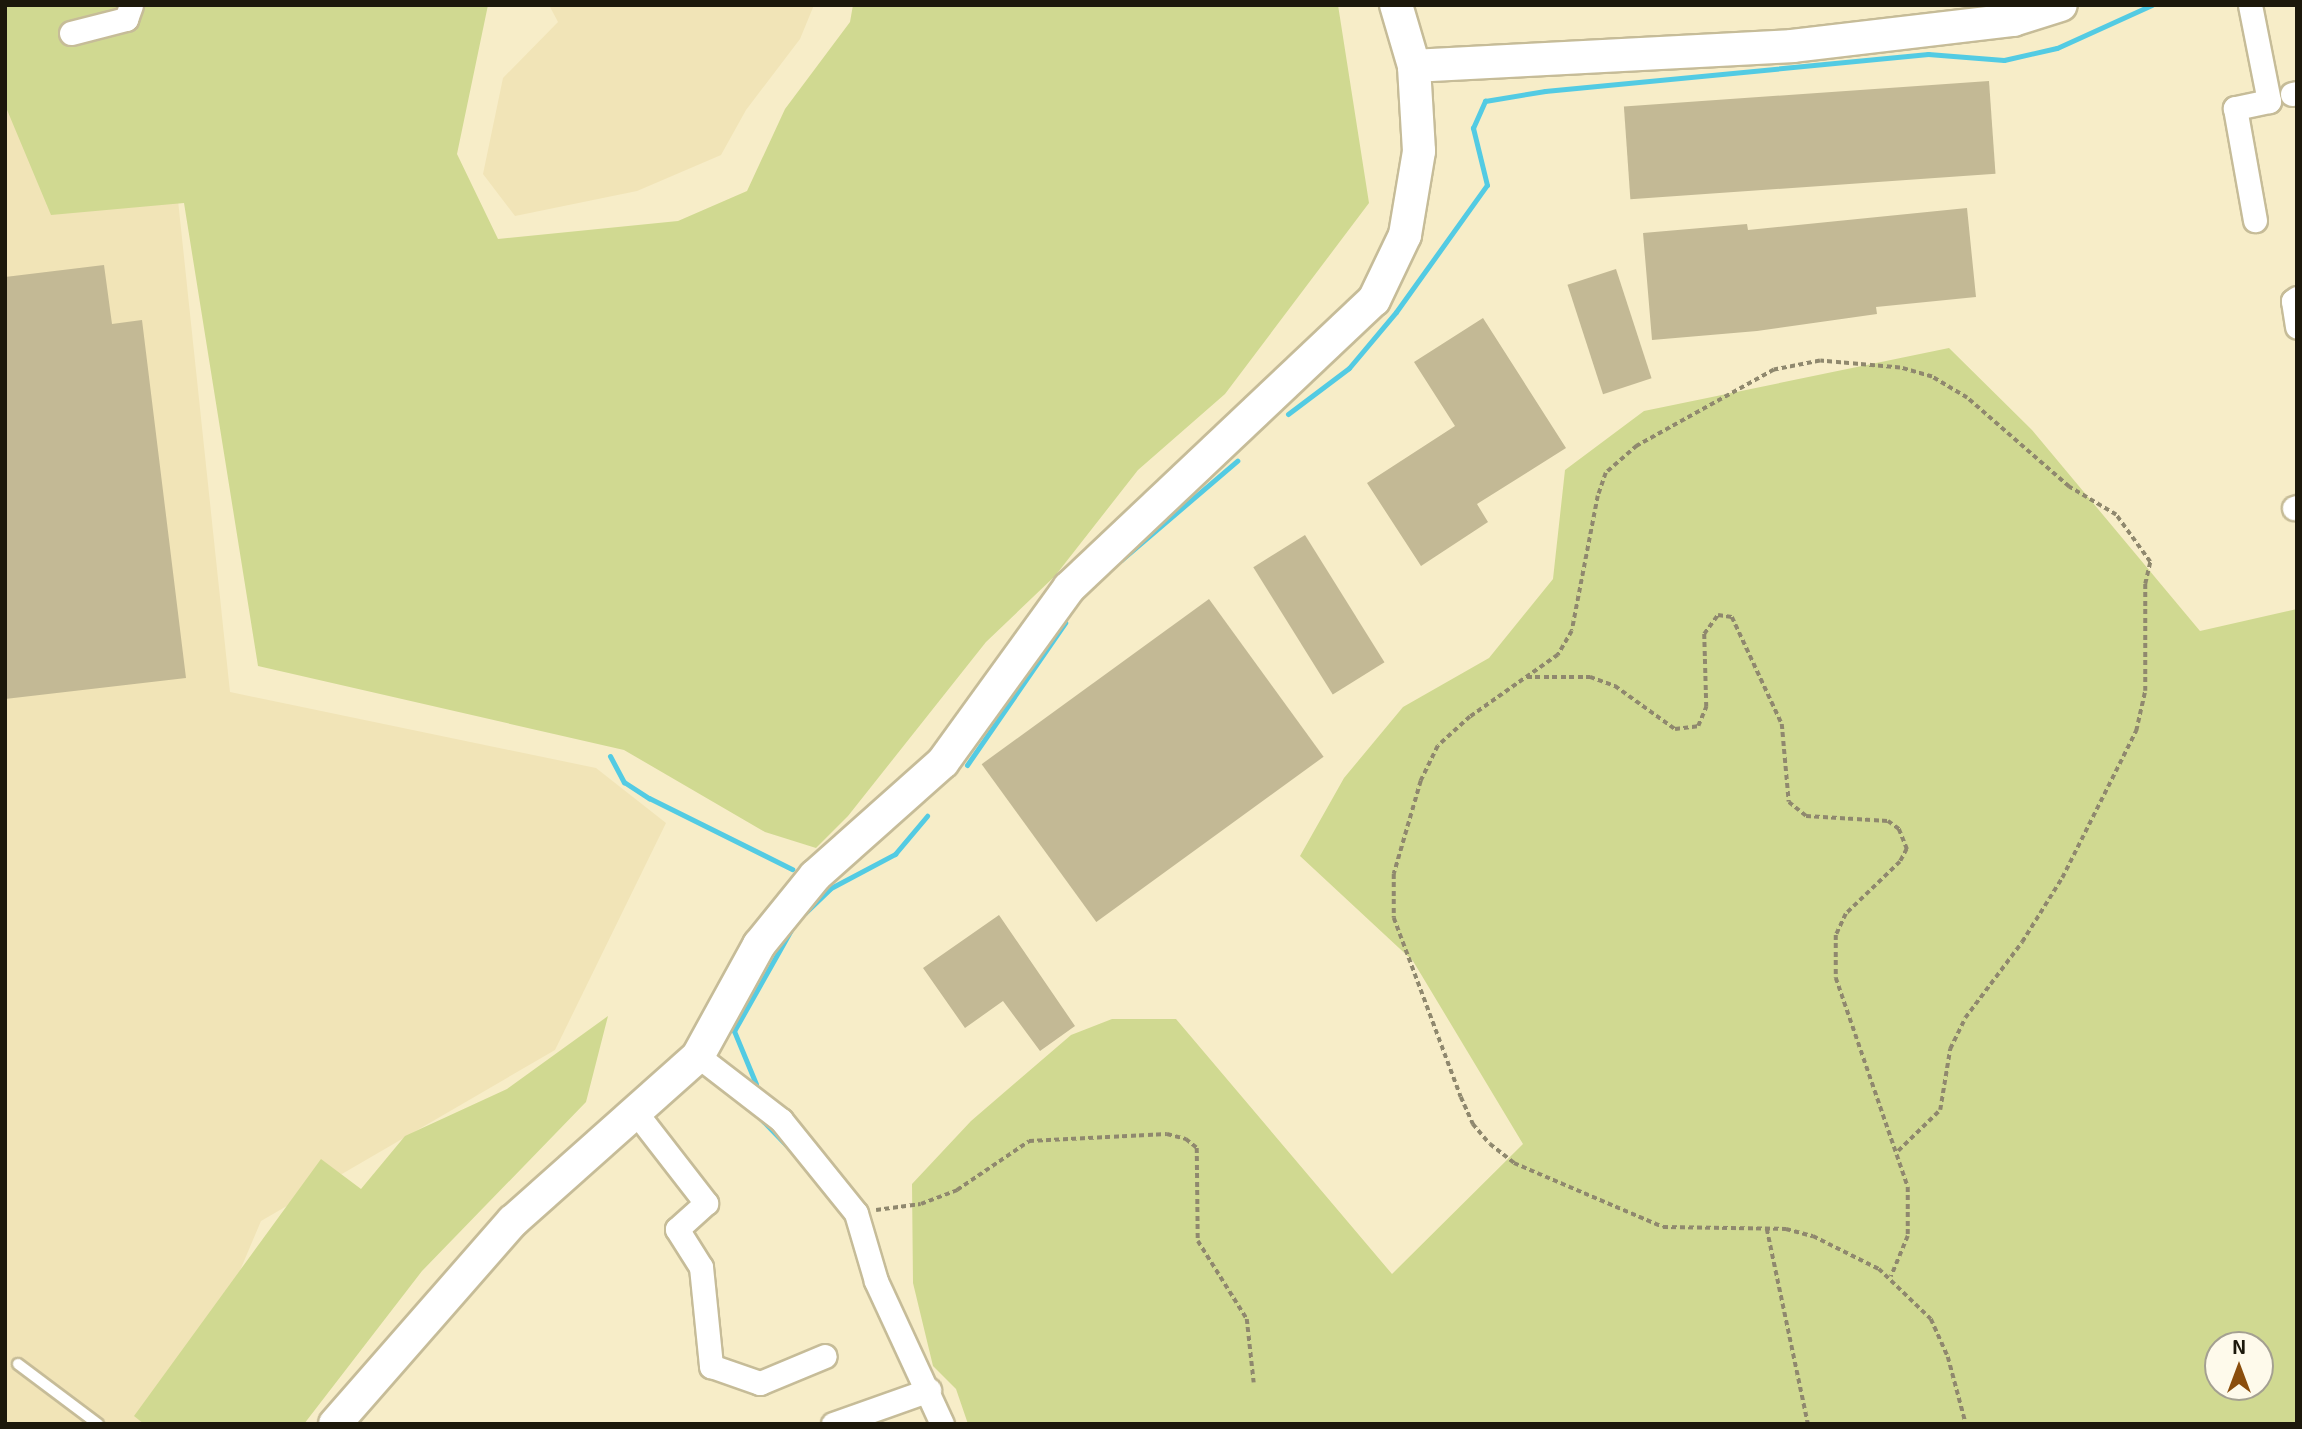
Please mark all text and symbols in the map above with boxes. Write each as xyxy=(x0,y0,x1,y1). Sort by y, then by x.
north arrow xyxy=(2204,1331,2274,1401)
text: N xyxy=(2232,1335,2246,1358)

